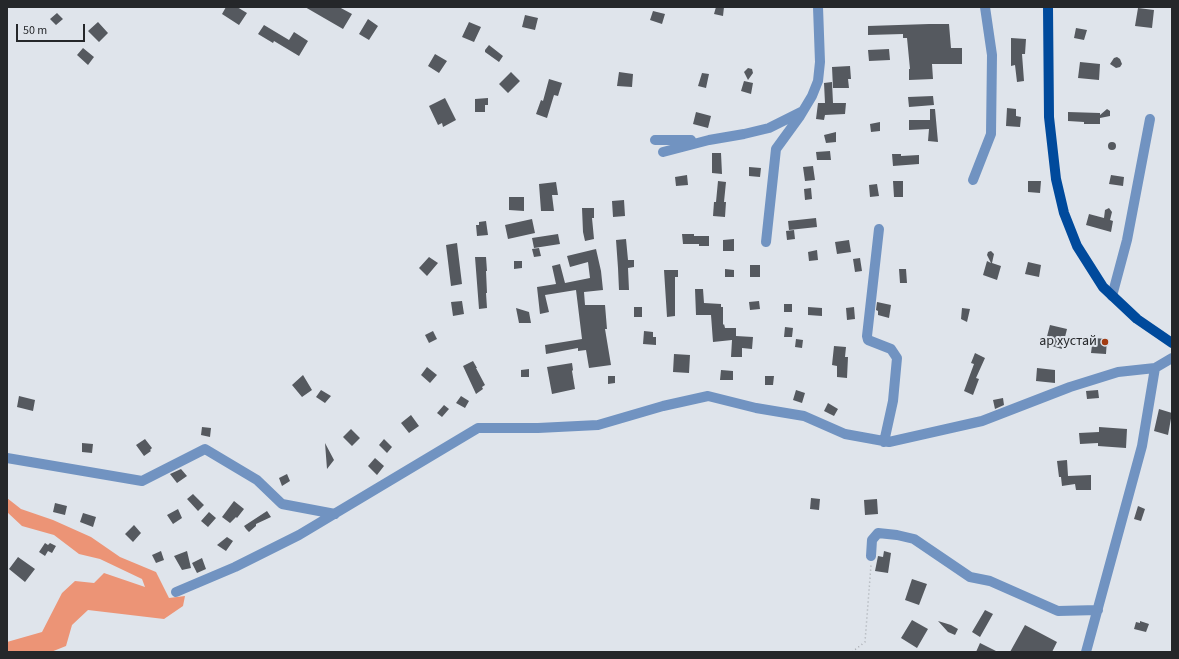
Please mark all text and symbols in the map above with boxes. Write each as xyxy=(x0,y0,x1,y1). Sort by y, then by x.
scale bar xyxy=(18,16,87,42)
text: 50 m xyxy=(23,22,47,39)
place label: ар хустай xyxy=(1039,334,1097,350)
marker: ар хустай xyxy=(1100,337,1110,347)

